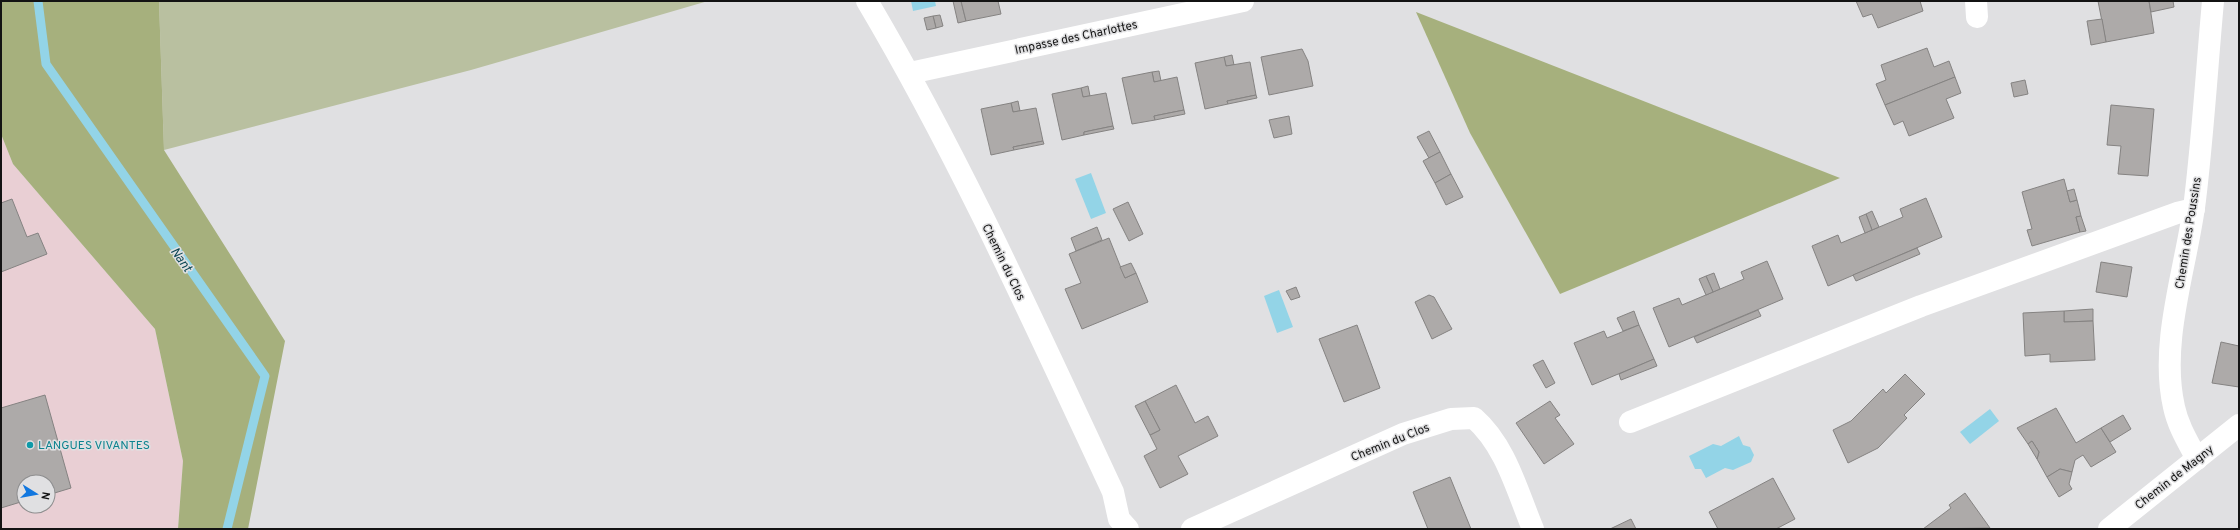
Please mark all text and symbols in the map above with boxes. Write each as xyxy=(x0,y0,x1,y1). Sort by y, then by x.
street label: Impasse des Charlottes xyxy=(1013,17,1139,59)
street label: Chemin des Poussins xyxy=(2172,176,2206,290)
street label: Chemin du Clos xyxy=(978,221,1029,303)
water label: Nant xyxy=(166,245,195,277)
street label: Chemin du Clos xyxy=(1349,420,1432,466)
place label: LANGUES VIVANTES xyxy=(38,438,150,454)
marker: LANGUES VIVANTES xyxy=(25,440,35,450)
street label: Chemin de Magny xyxy=(2132,442,2217,514)
north arrow xyxy=(16,474,56,514)
text: N xyxy=(37,491,52,501)

